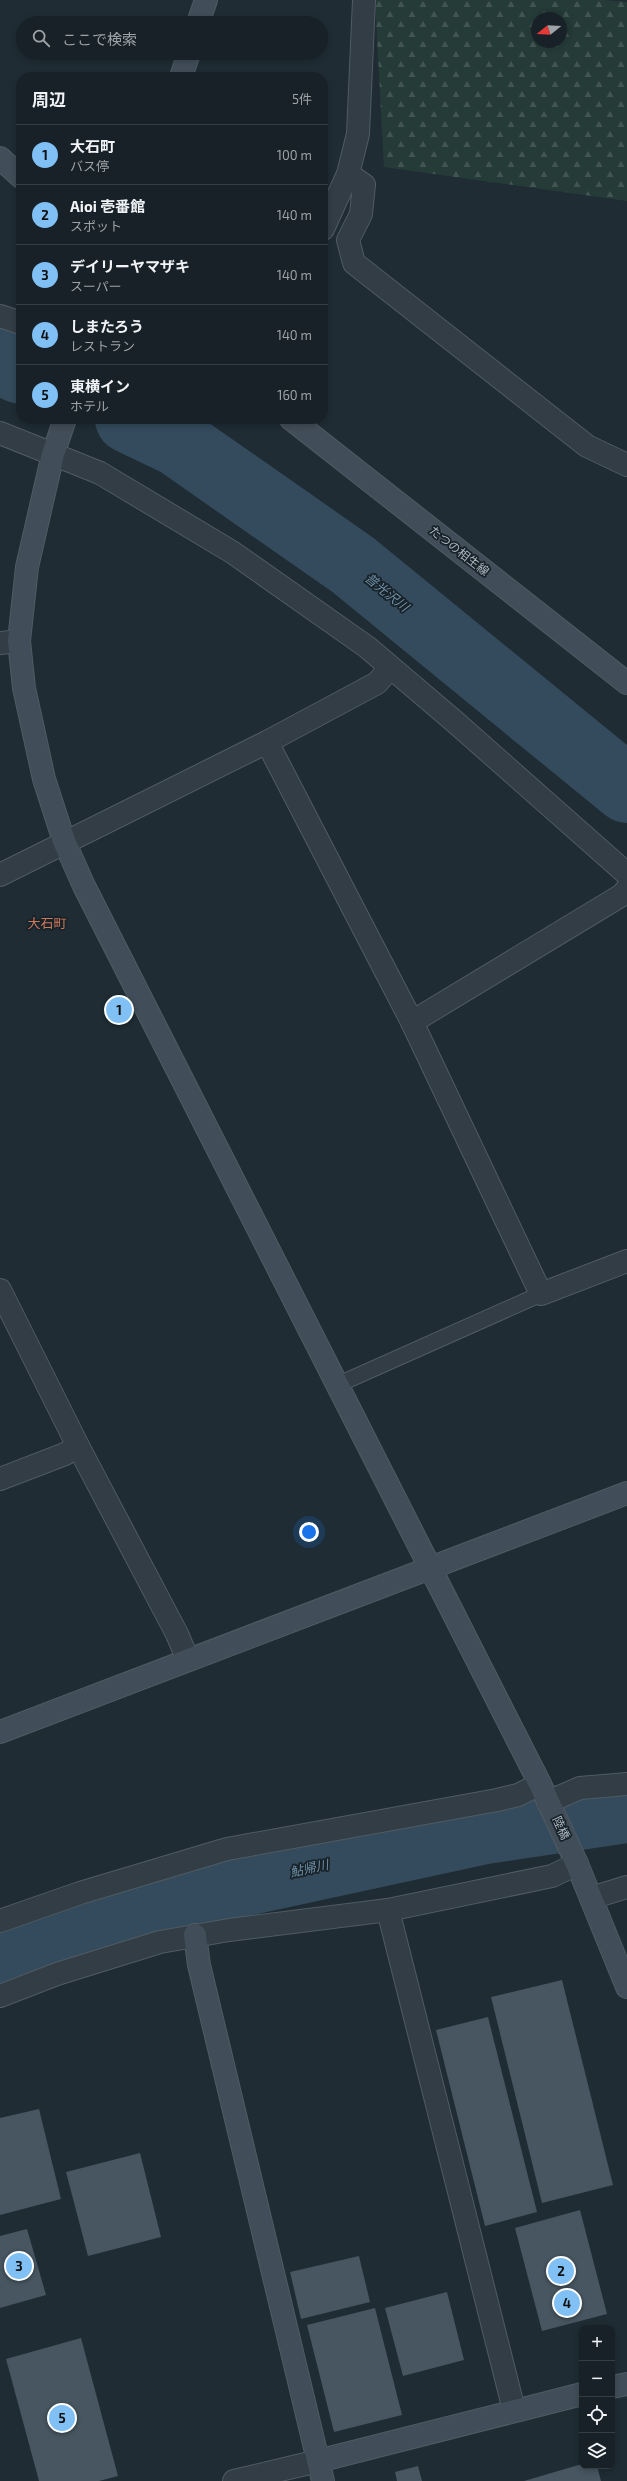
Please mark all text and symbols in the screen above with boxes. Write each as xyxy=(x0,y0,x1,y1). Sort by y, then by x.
north arrow xyxy=(531,12,567,48)
search box xyxy=(16,16,328,60)
icon: search xyxy=(30,27,52,49)
text: ここで検索 xyxy=(62,30,137,48)
text: 周辺 xyxy=(32,89,66,109)
text: 5件 xyxy=(292,91,312,107)
text: 大石町 xyxy=(70,137,115,155)
text: 1 xyxy=(42,147,48,163)
text: 100 m xyxy=(277,147,312,163)
text: バス停 xyxy=(70,158,109,174)
text: Aioi 壱番館 xyxy=(70,197,145,215)
text: 2 xyxy=(41,207,49,223)
text: 140 m xyxy=(277,207,312,223)
text: スポット xyxy=(70,218,122,234)
text: デイリーヤマザキ xyxy=(70,257,190,275)
text: 3 xyxy=(41,267,49,283)
text: 140 m xyxy=(277,267,312,283)
text: スーパー xyxy=(70,278,122,294)
text: しまたろう xyxy=(70,317,144,335)
text: 4 xyxy=(41,327,49,343)
text: 140 m xyxy=(277,327,312,343)
text: レストラン xyxy=(70,338,135,354)
text: 東横イン xyxy=(70,377,130,395)
text: 5 xyxy=(41,387,49,403)
text: 160 m xyxy=(277,387,312,403)
text: ホテル xyxy=(70,398,109,414)
street label: たつの相生線 xyxy=(427,523,492,578)
water label: 普光沢川 xyxy=(362,569,414,616)
district label: 大石町 xyxy=(27,915,67,931)
pin: 1 xyxy=(106,995,132,1025)
your location xyxy=(299,1522,319,1542)
street label: 陸橋 xyxy=(550,1814,573,1841)
water label: 鮎帰川 xyxy=(288,1856,332,1880)
pin: 3 xyxy=(6,2251,32,2281)
pin: 2 xyxy=(548,2256,574,2286)
pin: 4 xyxy=(554,2288,580,2318)
map controls xyxy=(579,2325,615,2469)
button: + xyxy=(579,2325,615,2361)
button: − xyxy=(579,2361,615,2397)
button: locate xyxy=(579,2397,615,2433)
pin: 5 xyxy=(49,2403,75,2433)
button: layers xyxy=(579,2433,615,2469)

